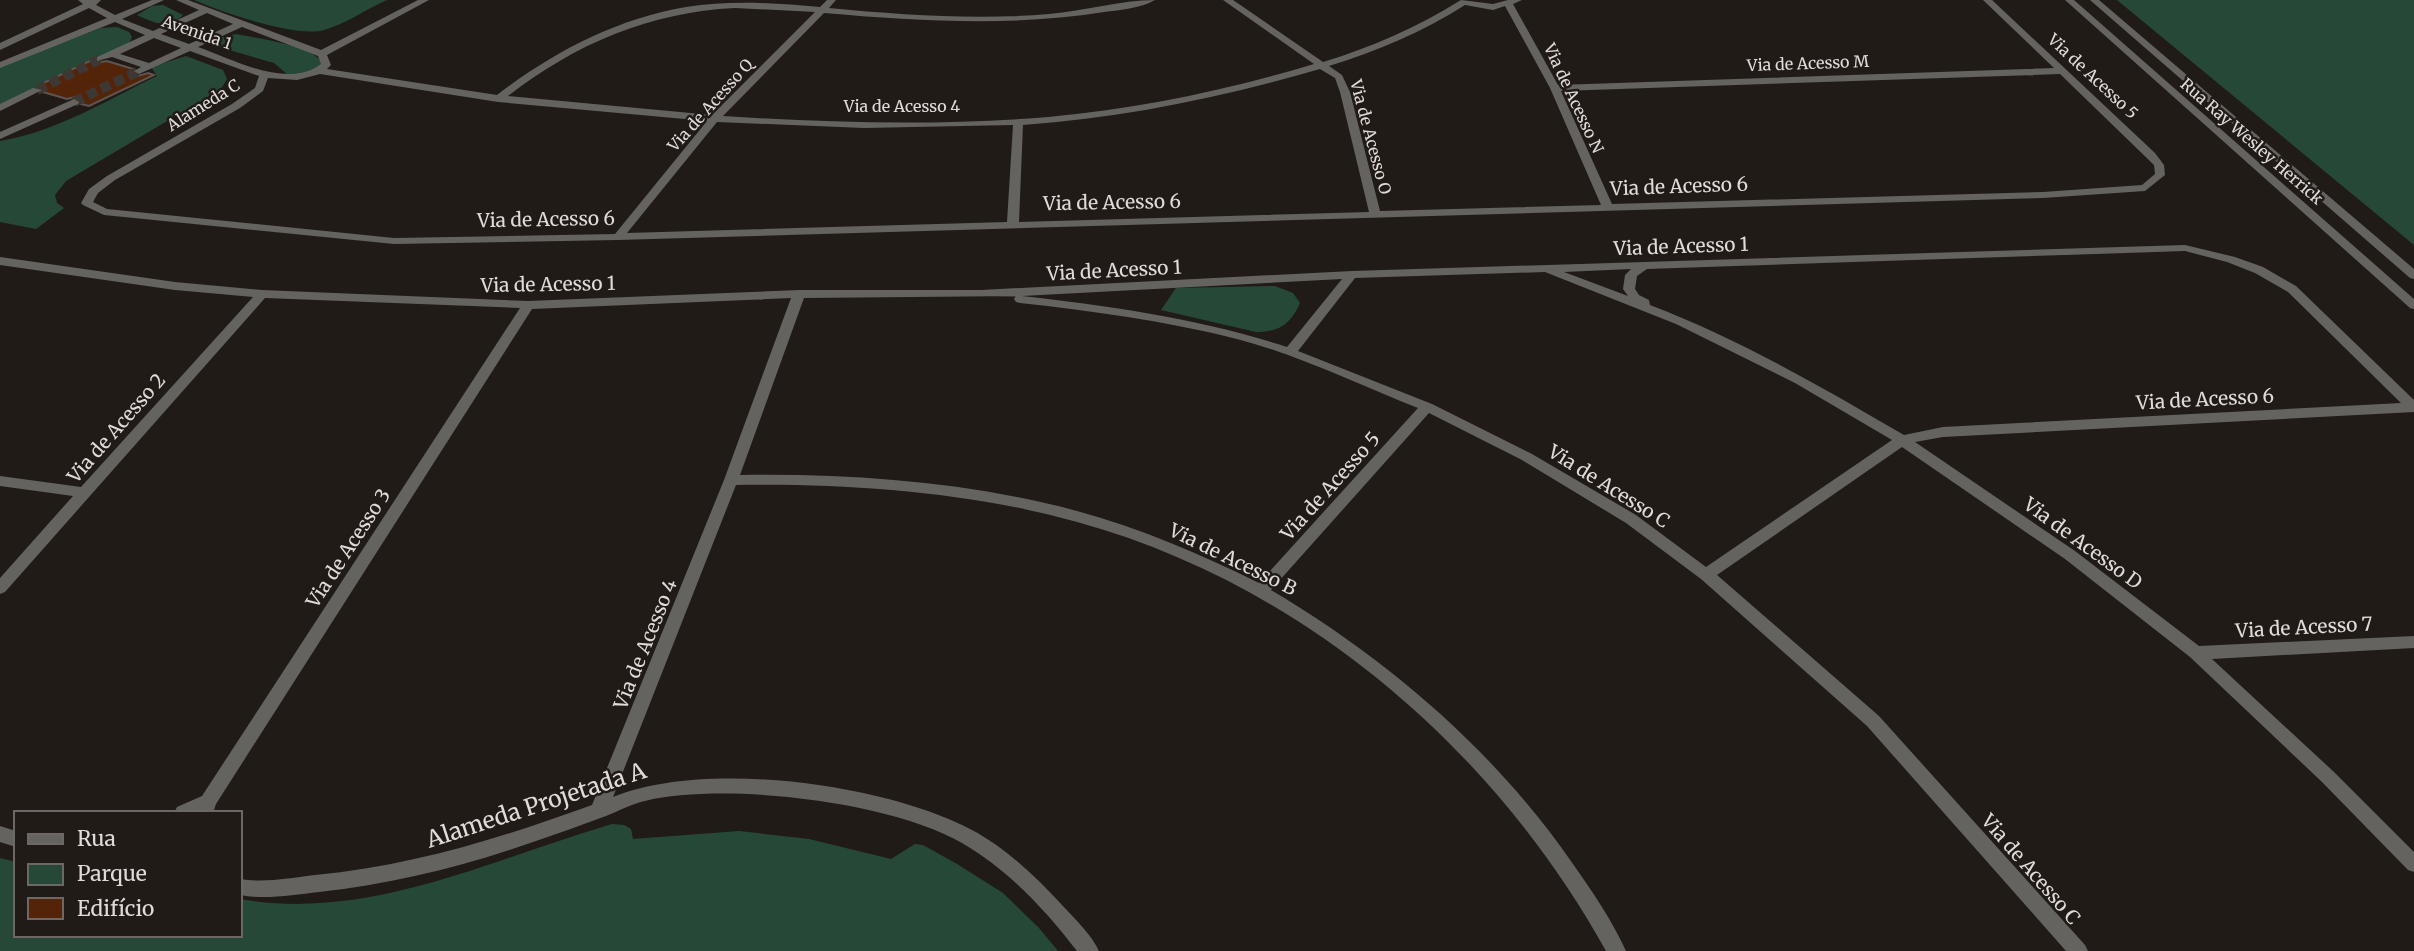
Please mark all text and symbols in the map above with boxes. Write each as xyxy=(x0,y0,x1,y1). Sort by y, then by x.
street label: Avenida 1 xyxy=(158,10,235,53)
street label: Via de Acesso 5 xyxy=(2043,29,2142,123)
street label: Via de Acesso N xyxy=(1539,39,1608,157)
street label: Via de Acesso M xyxy=(1746,51,1870,75)
street label: Via de Acesso Q xyxy=(662,53,758,156)
street label: Rua Ray Wesley Herrick xyxy=(2177,74,2328,209)
street label: Alameda C xyxy=(162,75,243,136)
street label: Via de Acesso O xyxy=(1346,76,1396,197)
street label: Via de Acesso 4 xyxy=(843,96,960,116)
street label: Via de Acesso 6 xyxy=(1609,172,1748,200)
street label: Via de Acesso 6 xyxy=(1042,189,1181,215)
street label: Via de Acesso 6 xyxy=(476,206,615,232)
street label: Via de Acesso 1 xyxy=(1612,232,1749,260)
street label: Via de Acesso 1 xyxy=(1045,254,1182,286)
street label: Via de Acesso 1 xyxy=(479,271,616,297)
street label: Via de Acesso 2 xyxy=(61,368,170,489)
street label: Via de Acesso 6 xyxy=(2135,383,2274,415)
street label: Via de Acesso 5 xyxy=(1274,427,1385,546)
street label: Via de Acesso C xyxy=(1543,439,1674,533)
street label: Via de Acesso 3 xyxy=(300,484,395,613)
street label: Via de Acesso D xyxy=(2018,491,2147,594)
street label: Via de Acesso B xyxy=(1164,517,1301,600)
street label: Via de Acesso 4 xyxy=(608,575,682,713)
street label: Via de Acesso 7 xyxy=(2234,611,2373,643)
street label: Alameda Projetada A xyxy=(421,755,650,854)
street label: Via de Acesso C xyxy=(1976,808,2086,929)
legend xyxy=(14,811,242,937)
text: Rua xyxy=(77,825,116,852)
text: Parque xyxy=(77,860,147,887)
text: Edifício xyxy=(77,895,154,922)

